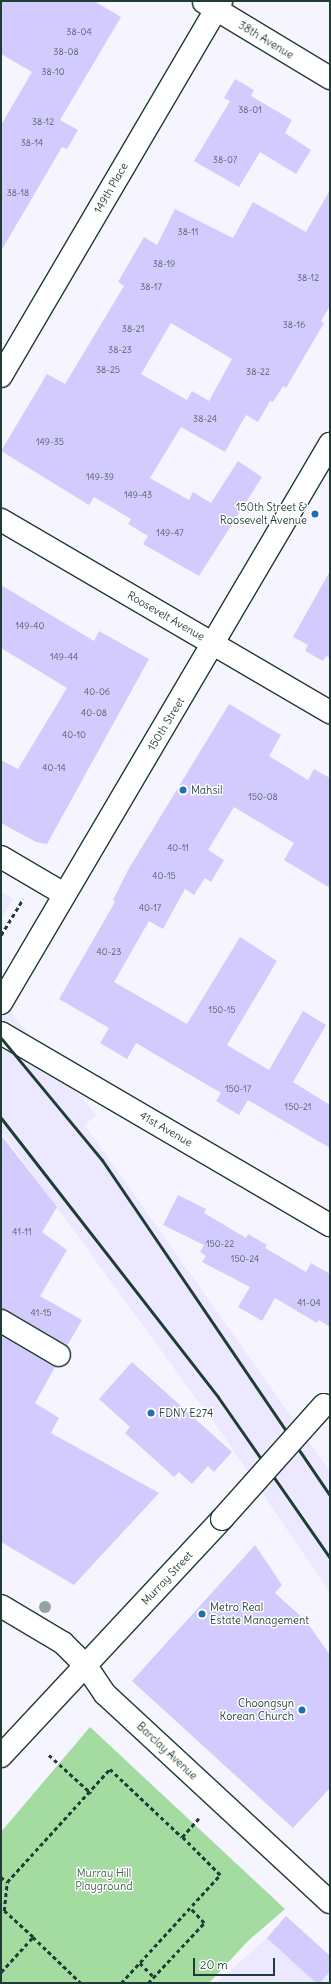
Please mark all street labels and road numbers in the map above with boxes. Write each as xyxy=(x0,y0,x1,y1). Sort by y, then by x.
street label: 38th Avenue xyxy=(236,18,296,62)
street label: 149th Place xyxy=(91,160,131,216)
street label: Roosevelt Avenue xyxy=(125,589,207,643)
street label: 150th Street xyxy=(145,695,187,753)
street label: 41st Avenue xyxy=(137,1109,195,1149)
street label: Murray Street xyxy=(139,1548,195,1608)
street label: Barclay Avenue xyxy=(134,1720,200,1782)

